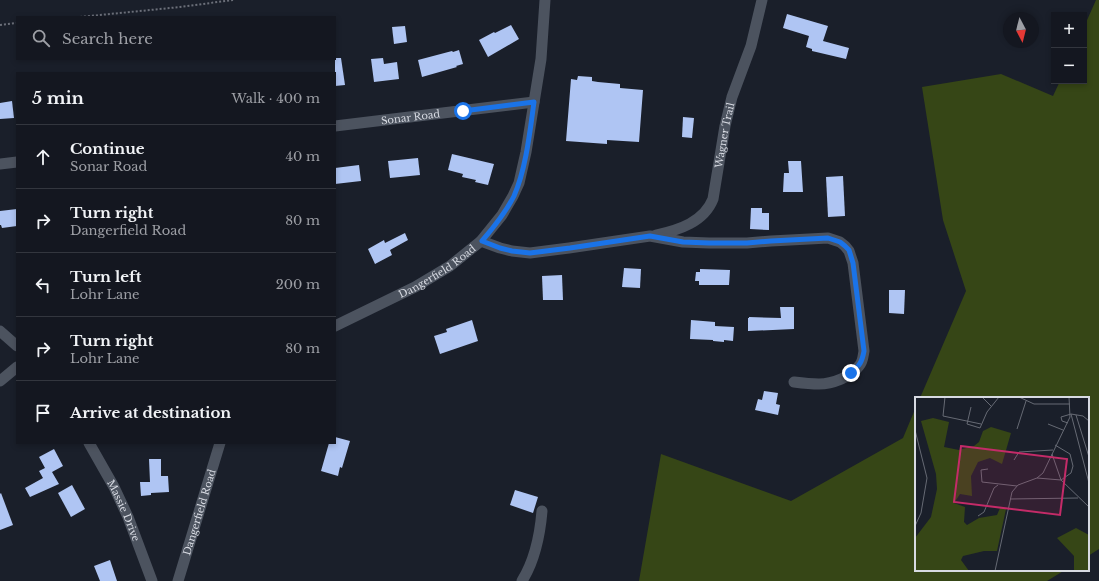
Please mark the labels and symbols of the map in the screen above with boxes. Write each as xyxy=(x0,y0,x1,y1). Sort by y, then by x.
north arrow xyxy=(1003,12,1039,48)
street label: Wagner Trail xyxy=(712,101,737,170)
route start xyxy=(454,102,472,120)
street label: Sonar Road xyxy=(380,107,441,127)
street label: Dangerfield Road xyxy=(396,242,479,301)
route end xyxy=(842,364,860,382)
inset map xyxy=(915,397,1089,571)
street label: Dangerfield Road xyxy=(180,467,219,557)
street label: Massie Drive xyxy=(104,477,143,543)

